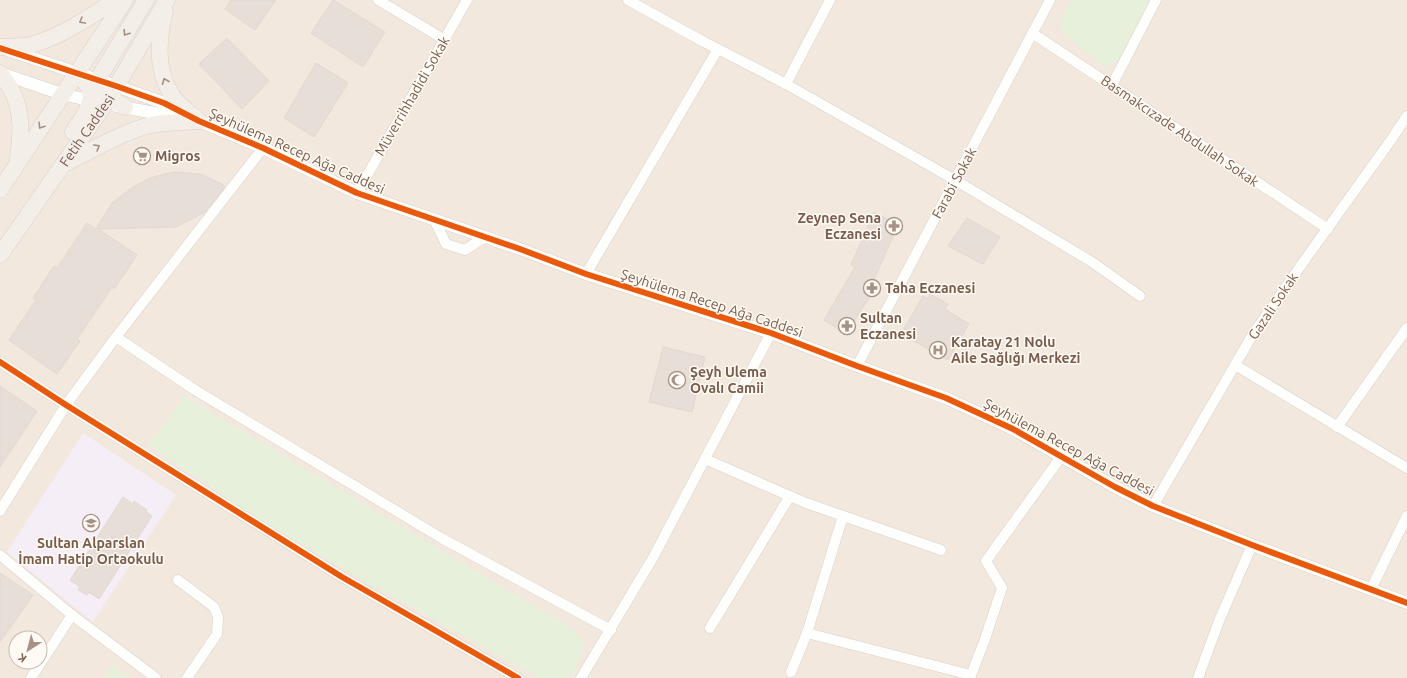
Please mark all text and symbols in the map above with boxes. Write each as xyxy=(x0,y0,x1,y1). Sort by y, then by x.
one-way arrow xyxy=(79,17,86,24)
one-way arrow xyxy=(123,29,130,36)
street label: Müverrihhadidi Sokak xyxy=(371,33,453,159)
street label: Basmakcızade Abdullah Sokak xyxy=(1098,72,1262,190)
one-way arrow xyxy=(162,78,170,85)
street label: Fetih Caddesi xyxy=(56,91,118,170)
street label: Şeyhülema Recep Ağa Caddesi xyxy=(207,105,387,197)
one-way arrow xyxy=(39,122,46,129)
one-way arrow xyxy=(93,145,100,152)
street label: Farabi Sokak xyxy=(929,145,979,221)
supermarket icon: Migros xyxy=(132,146,152,166)
place label: Migros xyxy=(155,148,201,164)
place label: Zeynep Sena Eczanesi xyxy=(797,210,881,242)
pharmacy icon: Zeynep Sena Eczanesi xyxy=(884,216,904,236)
street label: Şeyhülema Recep Ağa Caddesi xyxy=(619,266,805,340)
street label: Gazali Sokak xyxy=(1245,270,1301,342)
pharmacy icon: Taha Eczanesi xyxy=(862,278,882,298)
place label: Taha Eczanesi xyxy=(885,280,975,296)
place label: Sultan Eczanesi xyxy=(860,310,916,342)
pharmacy icon: Sultan Eczanesi xyxy=(837,316,857,336)
place label: Karatay 21 Nolu Aile Sağlığı Merkezi xyxy=(951,334,1080,366)
hospital icon: Karatay 21 Nolu Aile Sağlığı Merkezi xyxy=(928,340,948,360)
place label: Şeyh Ulema Ovalı Camii xyxy=(690,364,767,396)
mosque icon: Şeyh Ulema Ovalı Camii xyxy=(667,370,687,390)
street label: Şeyhülema Recep Ağa Caddesi xyxy=(981,395,1157,499)
school or university icon: Sultan Alparslan İmam Hatip Ortaokulu xyxy=(81,513,101,533)
place label: Sultan Alparslan İmam Hatip Ortaokulu xyxy=(18,535,164,567)
north arrow xyxy=(8,630,48,670)
text: K xyxy=(15,651,29,665)

